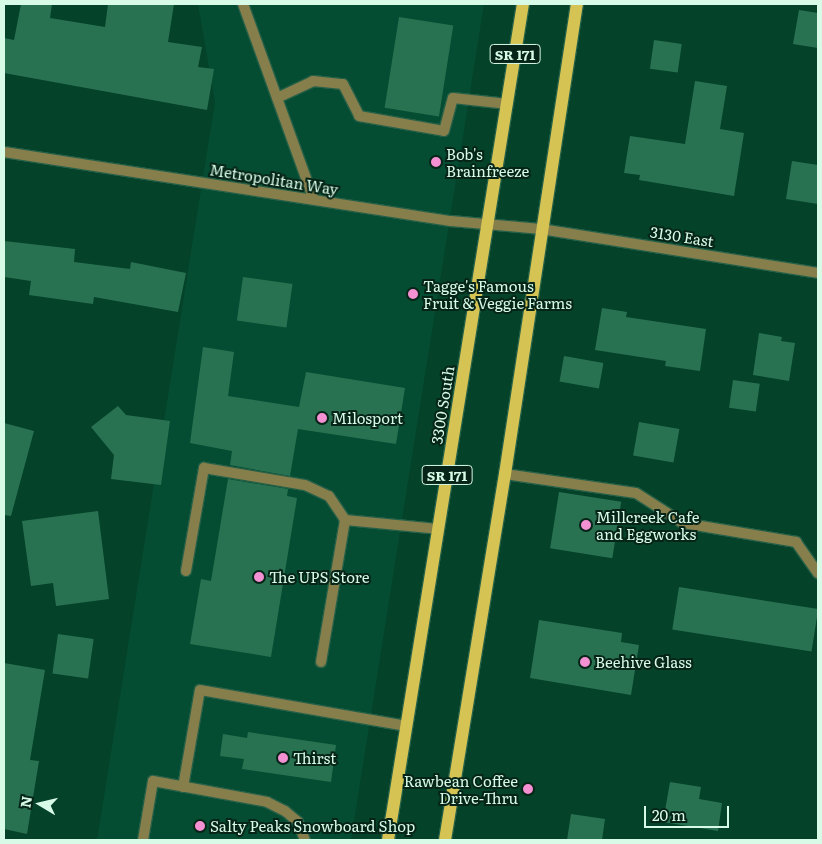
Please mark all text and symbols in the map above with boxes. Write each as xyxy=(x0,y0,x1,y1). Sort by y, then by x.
road number: SR 171 xyxy=(489,42,541,66)
place label: Bob's Brainfreeze xyxy=(446,144,529,179)
marker: Bob's Brainfreeze xyxy=(430,156,442,168)
street label: Metropolitan Way xyxy=(208,160,340,198)
street label: 3130 East xyxy=(649,222,715,250)
place label: Tagge's Famous Fruit & Veggie Farms xyxy=(423,276,572,311)
marker: Tagge's Famous Fruit & Veggie Farms xyxy=(407,288,419,300)
street label: 3300 South xyxy=(427,365,457,445)
place label: Milosport xyxy=(332,409,403,427)
marker: Milosport xyxy=(316,412,328,424)
road number: SR 171 xyxy=(421,464,473,486)
place label: Millcreek Cafe and Eggworks xyxy=(596,507,700,542)
marker: Millcreek Cafe and Eggworks xyxy=(580,519,592,531)
place label: The UPS Store xyxy=(269,568,370,586)
marker: The UPS Store xyxy=(253,571,265,583)
place label: Beehive Glass xyxy=(595,653,692,671)
marker: Beehive Glass xyxy=(579,656,591,668)
place label: Thirst xyxy=(293,749,336,767)
marker: Thirst xyxy=(277,752,289,764)
place label: Rawbean Coffee Drive-Thru xyxy=(404,771,518,806)
north arrow xyxy=(15,779,65,829)
marker: Rawbean Coffee Drive-Thru xyxy=(522,783,534,795)
text: N xyxy=(14,794,36,809)
scale bar xyxy=(647,796,732,828)
text: 20 m xyxy=(652,803,686,826)
place label: Salty Peaks Snowboard Shop xyxy=(210,817,415,835)
marker: Salty Peaks Snowboard Shop xyxy=(194,820,206,832)

